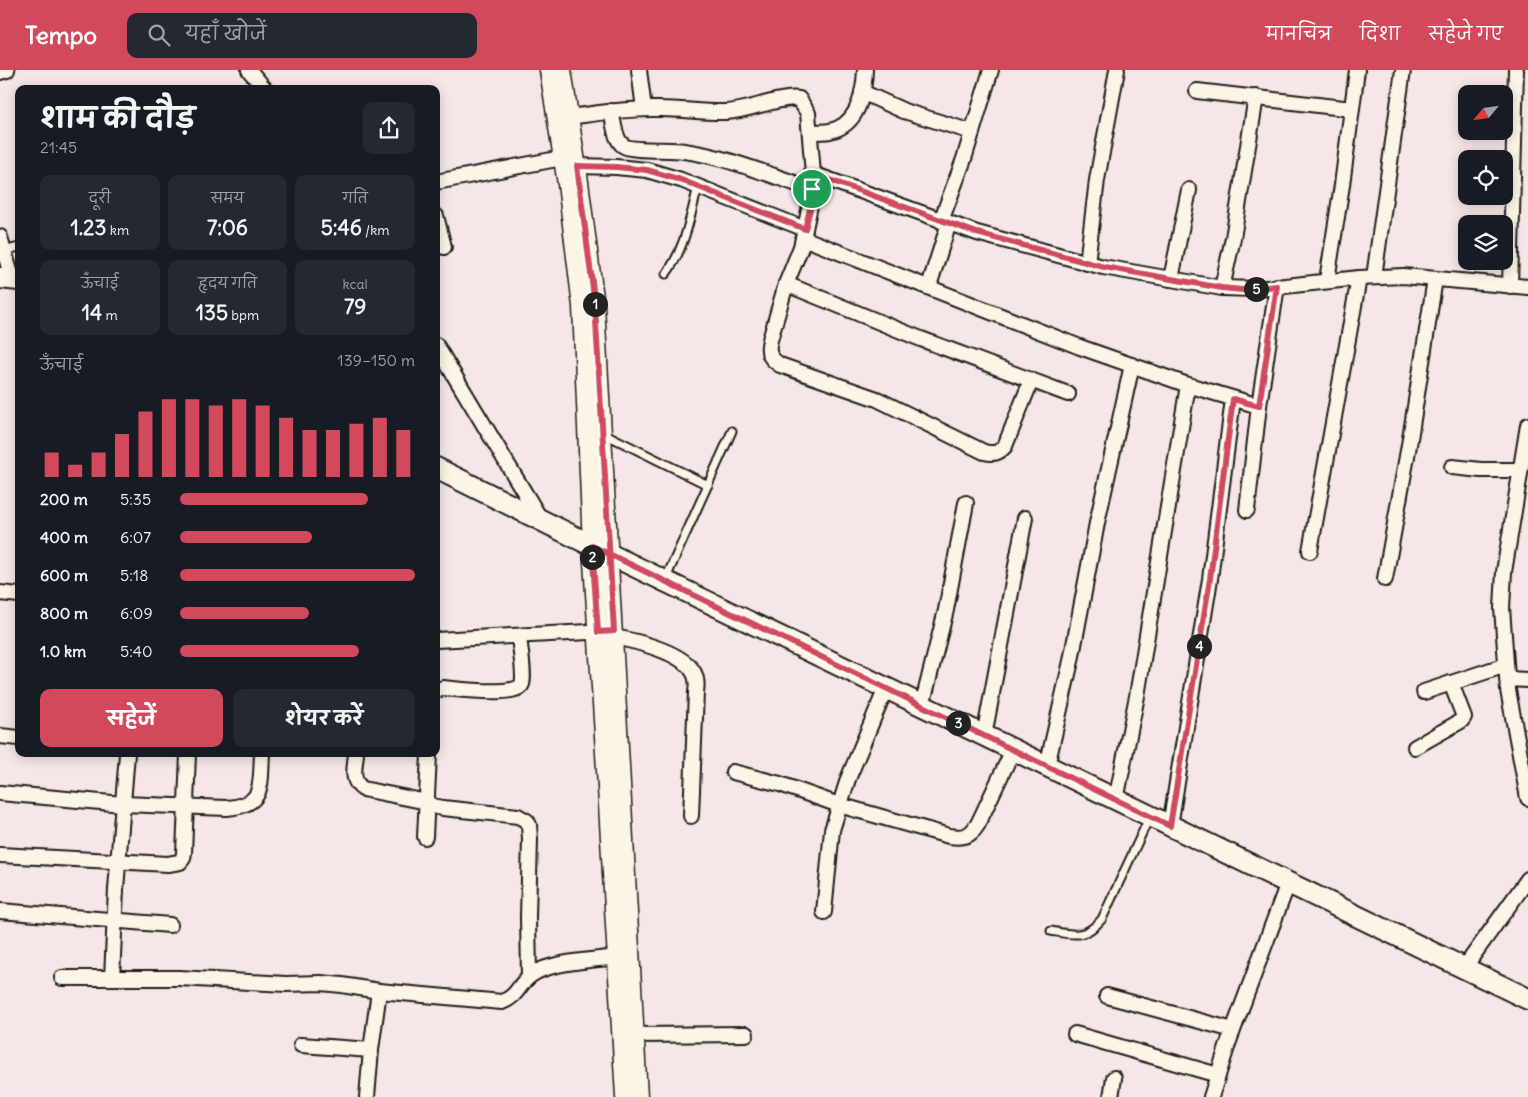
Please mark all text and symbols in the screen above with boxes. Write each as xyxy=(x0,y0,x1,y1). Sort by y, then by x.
search box xyxy=(127,13,477,58)
text: Tempo xyxy=(25,20,97,50)
icon: search xyxy=(145,21,173,49)
text: यहाँ खोजें xyxy=(185,21,266,45)
text: मानचित्र xyxy=(1266,22,1332,45)
text: दिशा xyxy=(1360,22,1401,45)
text: सहेजे गए xyxy=(1429,22,1503,45)
north arrow xyxy=(1458,85,1512,140)
map controls xyxy=(1458,85,1513,270)
text: शाम की दौड़ xyxy=(40,100,195,136)
button: share xyxy=(363,102,415,154)
text: 21:45 xyxy=(40,137,77,157)
button: locate xyxy=(1458,150,1513,205)
pin xyxy=(791,168,833,210)
icon: arrive xyxy=(798,175,826,203)
text: दूरी xyxy=(89,189,111,207)
text: समय xyxy=(211,189,244,207)
text: गति xyxy=(342,189,368,207)
text: 1.23 xyxy=(70,214,107,241)
text: 7:06 xyxy=(207,214,248,241)
text: 5:46 xyxy=(321,214,362,241)
button: layers xyxy=(1458,215,1513,270)
text: km xyxy=(107,221,129,239)
text: /km xyxy=(362,221,390,239)
text: ऊँचाई xyxy=(81,274,119,292)
text: हृदय गति xyxy=(198,274,257,292)
text: kcal xyxy=(343,275,368,293)
pin: 5 xyxy=(1244,276,1268,302)
text: 5 xyxy=(1252,280,1261,298)
pin: 1 xyxy=(582,292,608,316)
text: 79 xyxy=(344,293,366,320)
text: 1 xyxy=(593,295,598,313)
text: 14 xyxy=(82,299,102,326)
text: 135 xyxy=(196,299,228,326)
text: m xyxy=(102,306,118,324)
text: bpm xyxy=(228,306,259,324)
text: 139–150 m xyxy=(337,350,415,370)
text: ऊँचाई xyxy=(40,354,83,374)
text: 200 m xyxy=(40,489,88,509)
text: 5:35 xyxy=(120,489,151,509)
text: 400 m xyxy=(40,527,88,547)
text: 6:07 xyxy=(120,527,151,547)
pin: 2 xyxy=(580,544,604,570)
text: 2 xyxy=(589,548,596,566)
text: 600 m xyxy=(40,565,88,585)
text: 5:18 xyxy=(120,565,148,585)
text: 800 m xyxy=(40,603,88,623)
text: 6:09 xyxy=(120,603,153,623)
pin: 4 xyxy=(1186,634,1212,658)
text: 4 xyxy=(1195,637,1204,655)
text: 1.0 km xyxy=(40,641,86,661)
text: 5:40 xyxy=(120,641,153,661)
button: सहेजें xyxy=(40,689,223,747)
button: शेयर करें xyxy=(233,689,415,747)
pin: 3 xyxy=(946,710,970,736)
text: 3 xyxy=(955,714,962,732)

